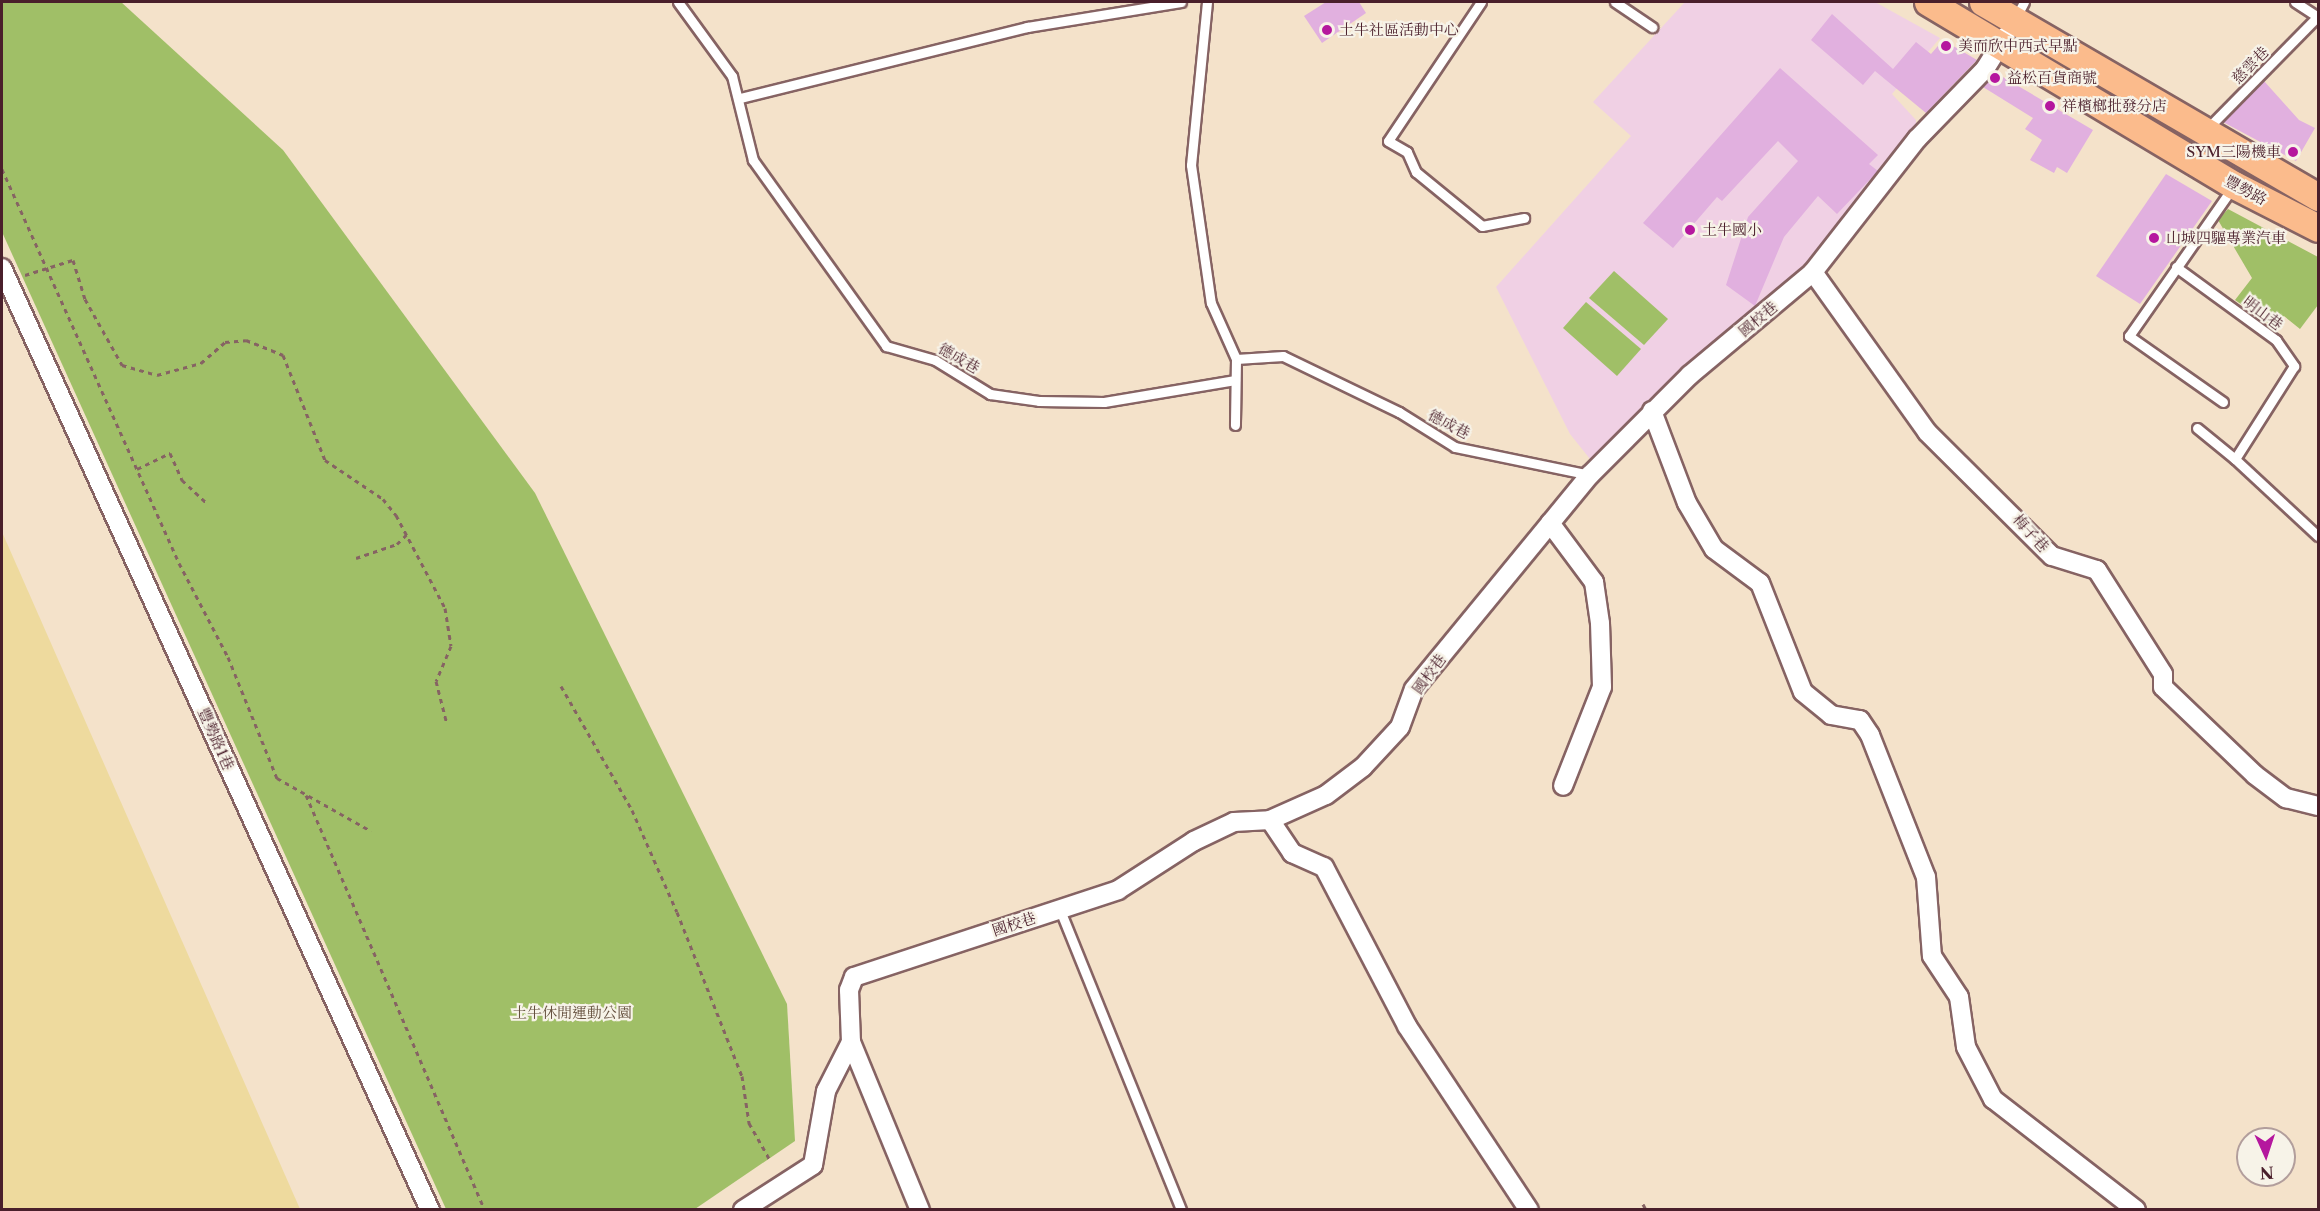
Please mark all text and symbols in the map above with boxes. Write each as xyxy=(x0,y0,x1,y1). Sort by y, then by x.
place label: 土牛社區活動中心 xyxy=(1339,21,1459,39)
marker: 土牛社區活動中心 xyxy=(1320,23,1334,37)
place label: 美而欣中西式早點 xyxy=(1958,37,2078,55)
marker: 美而欣中西式早點 xyxy=(1939,39,1953,53)
street label: 慈雲巷 xyxy=(2228,43,2272,87)
place label: 益松百貨商號 xyxy=(2007,69,2097,87)
marker: 益松百貨商號 xyxy=(1988,71,2002,85)
place label: 祥檳榔批發分店 xyxy=(2062,97,2167,115)
marker: 祥檳榔批發分店 xyxy=(2043,99,2057,113)
place label: SYM三陽機車 xyxy=(2186,143,2281,161)
marker: SYM三陽機車 xyxy=(2286,145,2300,159)
street label: 豐勢路 xyxy=(2222,171,2270,209)
place label: 土牛國小 xyxy=(1702,221,1762,239)
marker: 土牛國小 xyxy=(1683,223,1697,237)
place label: 山城四驅專業汽車 xyxy=(2166,229,2286,247)
marker: 山城四驅專業汽車 xyxy=(2147,231,2161,245)
street label: 明山巷 xyxy=(2240,292,2286,334)
street label: 國校巷 xyxy=(1735,298,1781,340)
street label: 德成巷 xyxy=(935,339,983,377)
street label: 德成巷 xyxy=(1425,405,1473,443)
street label: 梅子巷 xyxy=(2009,510,2053,556)
street label: 國校巷 xyxy=(1408,651,1450,697)
street label: 豐勢路1巷 xyxy=(194,705,238,773)
street label: 國校巷 xyxy=(990,908,1038,940)
park label: 土牛休閒運動公園 xyxy=(512,1004,632,1022)
north arrow xyxy=(2236,1127,2296,1187)
text: N xyxy=(2259,1163,2274,1183)

